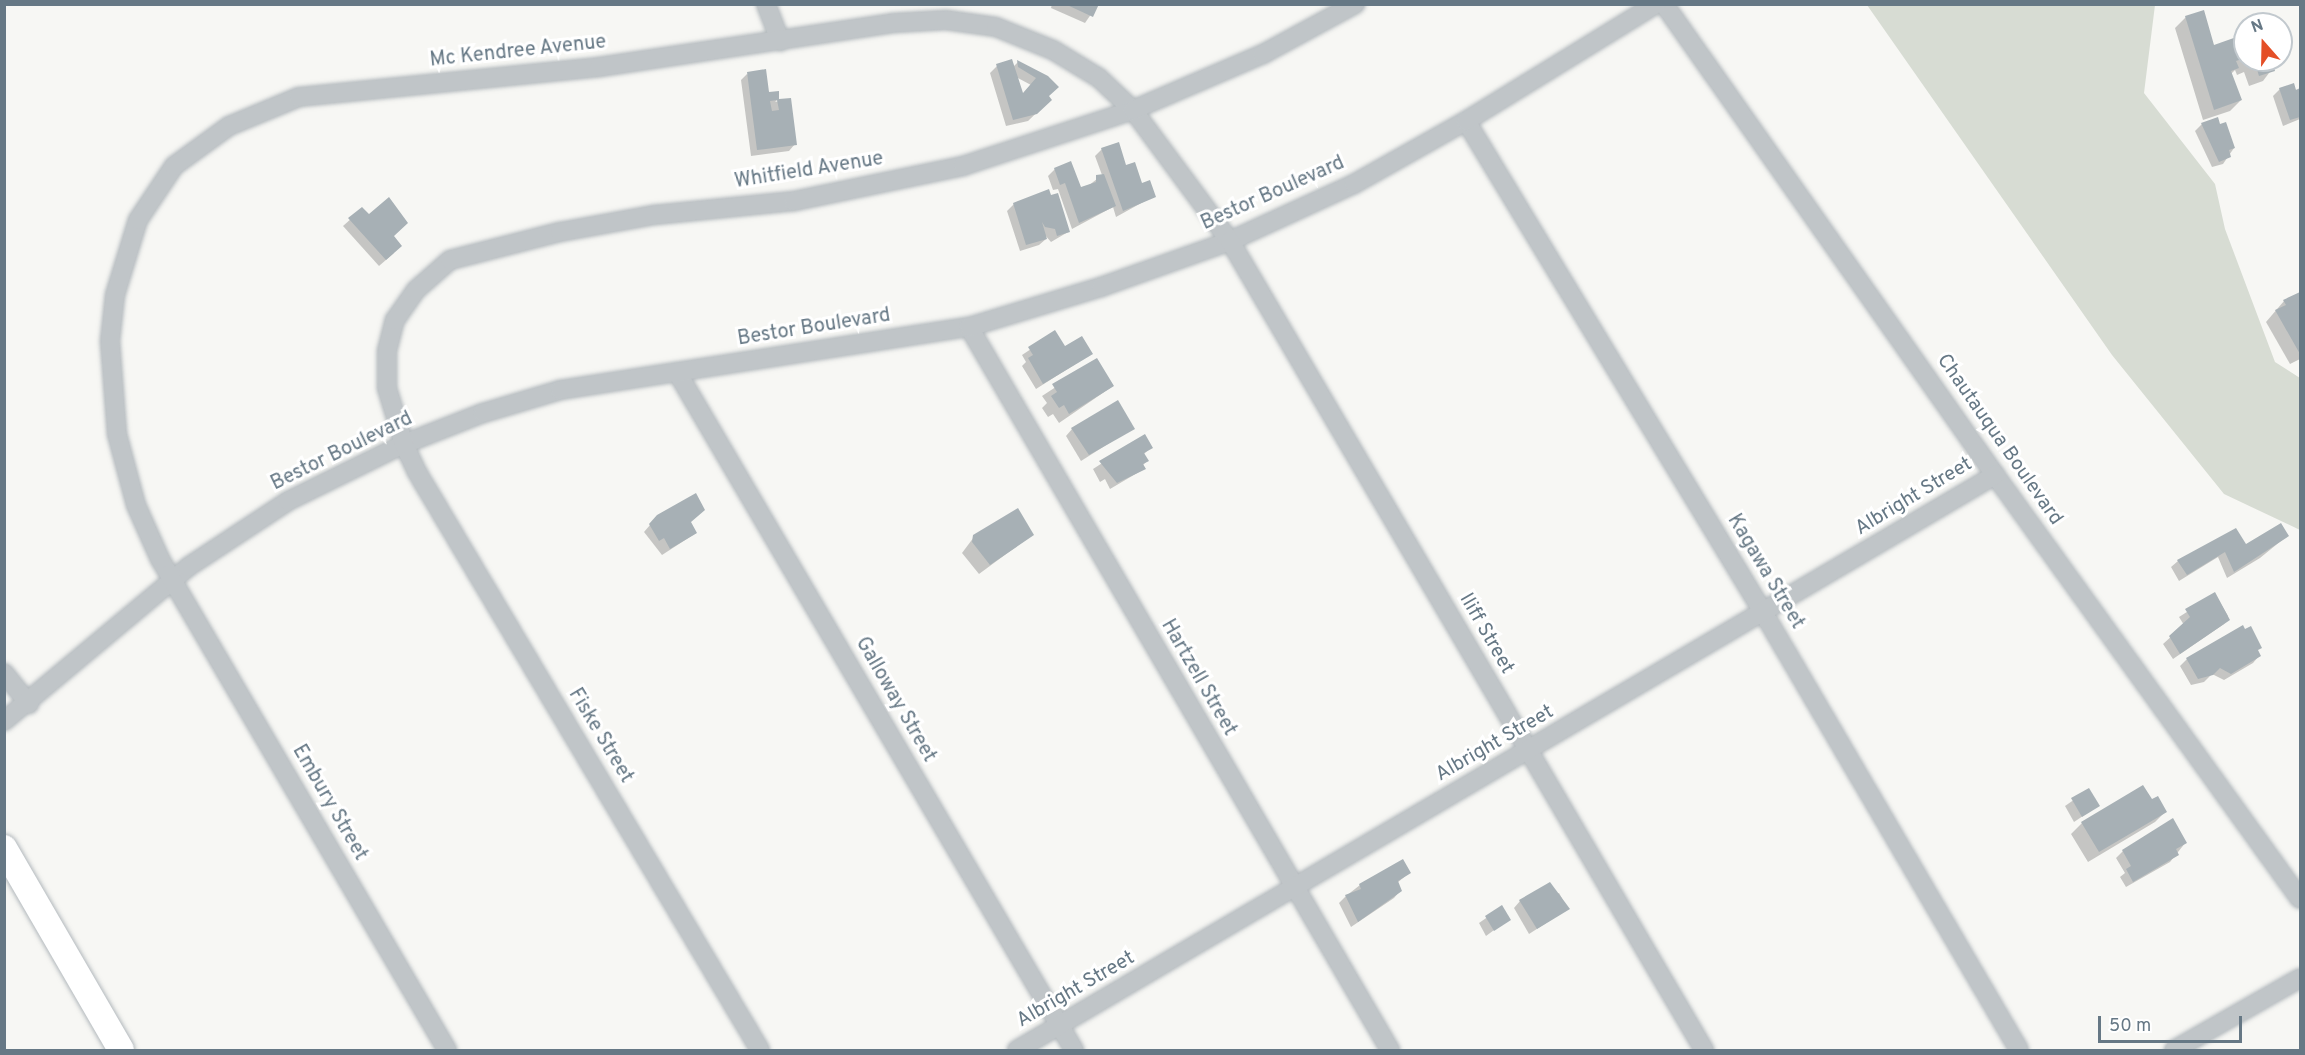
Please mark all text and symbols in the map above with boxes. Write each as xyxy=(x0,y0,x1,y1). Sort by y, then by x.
north arrow xyxy=(2233,12,2293,72)
text: N xyxy=(2249,16,2266,38)
street label: Mc Kendree Avenue xyxy=(428,31,608,73)
street label: Whitfield Avenue xyxy=(733,147,885,195)
street label: Bestor Boulevard xyxy=(1198,152,1348,236)
street label: Bestor Boulevard xyxy=(736,304,892,352)
street label: Chautauqua Boulevard xyxy=(1931,350,2067,530)
street label: Bestor Boulevard xyxy=(267,407,417,497)
street label: Albright Street xyxy=(1851,453,1977,541)
street label: Kagawa Street xyxy=(1721,510,1809,634)
street label: Iliff Street xyxy=(1453,589,1519,679)
street label: Hartzell Street xyxy=(1155,615,1241,741)
street label: Galloway Street xyxy=(849,633,941,767)
street label: Fiske Street xyxy=(562,684,638,788)
street label: Albright Street xyxy=(1432,701,1558,787)
street label: Embury Street xyxy=(286,741,372,865)
street label: Albright Street xyxy=(1013,947,1139,1033)
scale bar xyxy=(2101,1004,2245,1042)
text: 50 m xyxy=(2109,1015,2151,1038)

